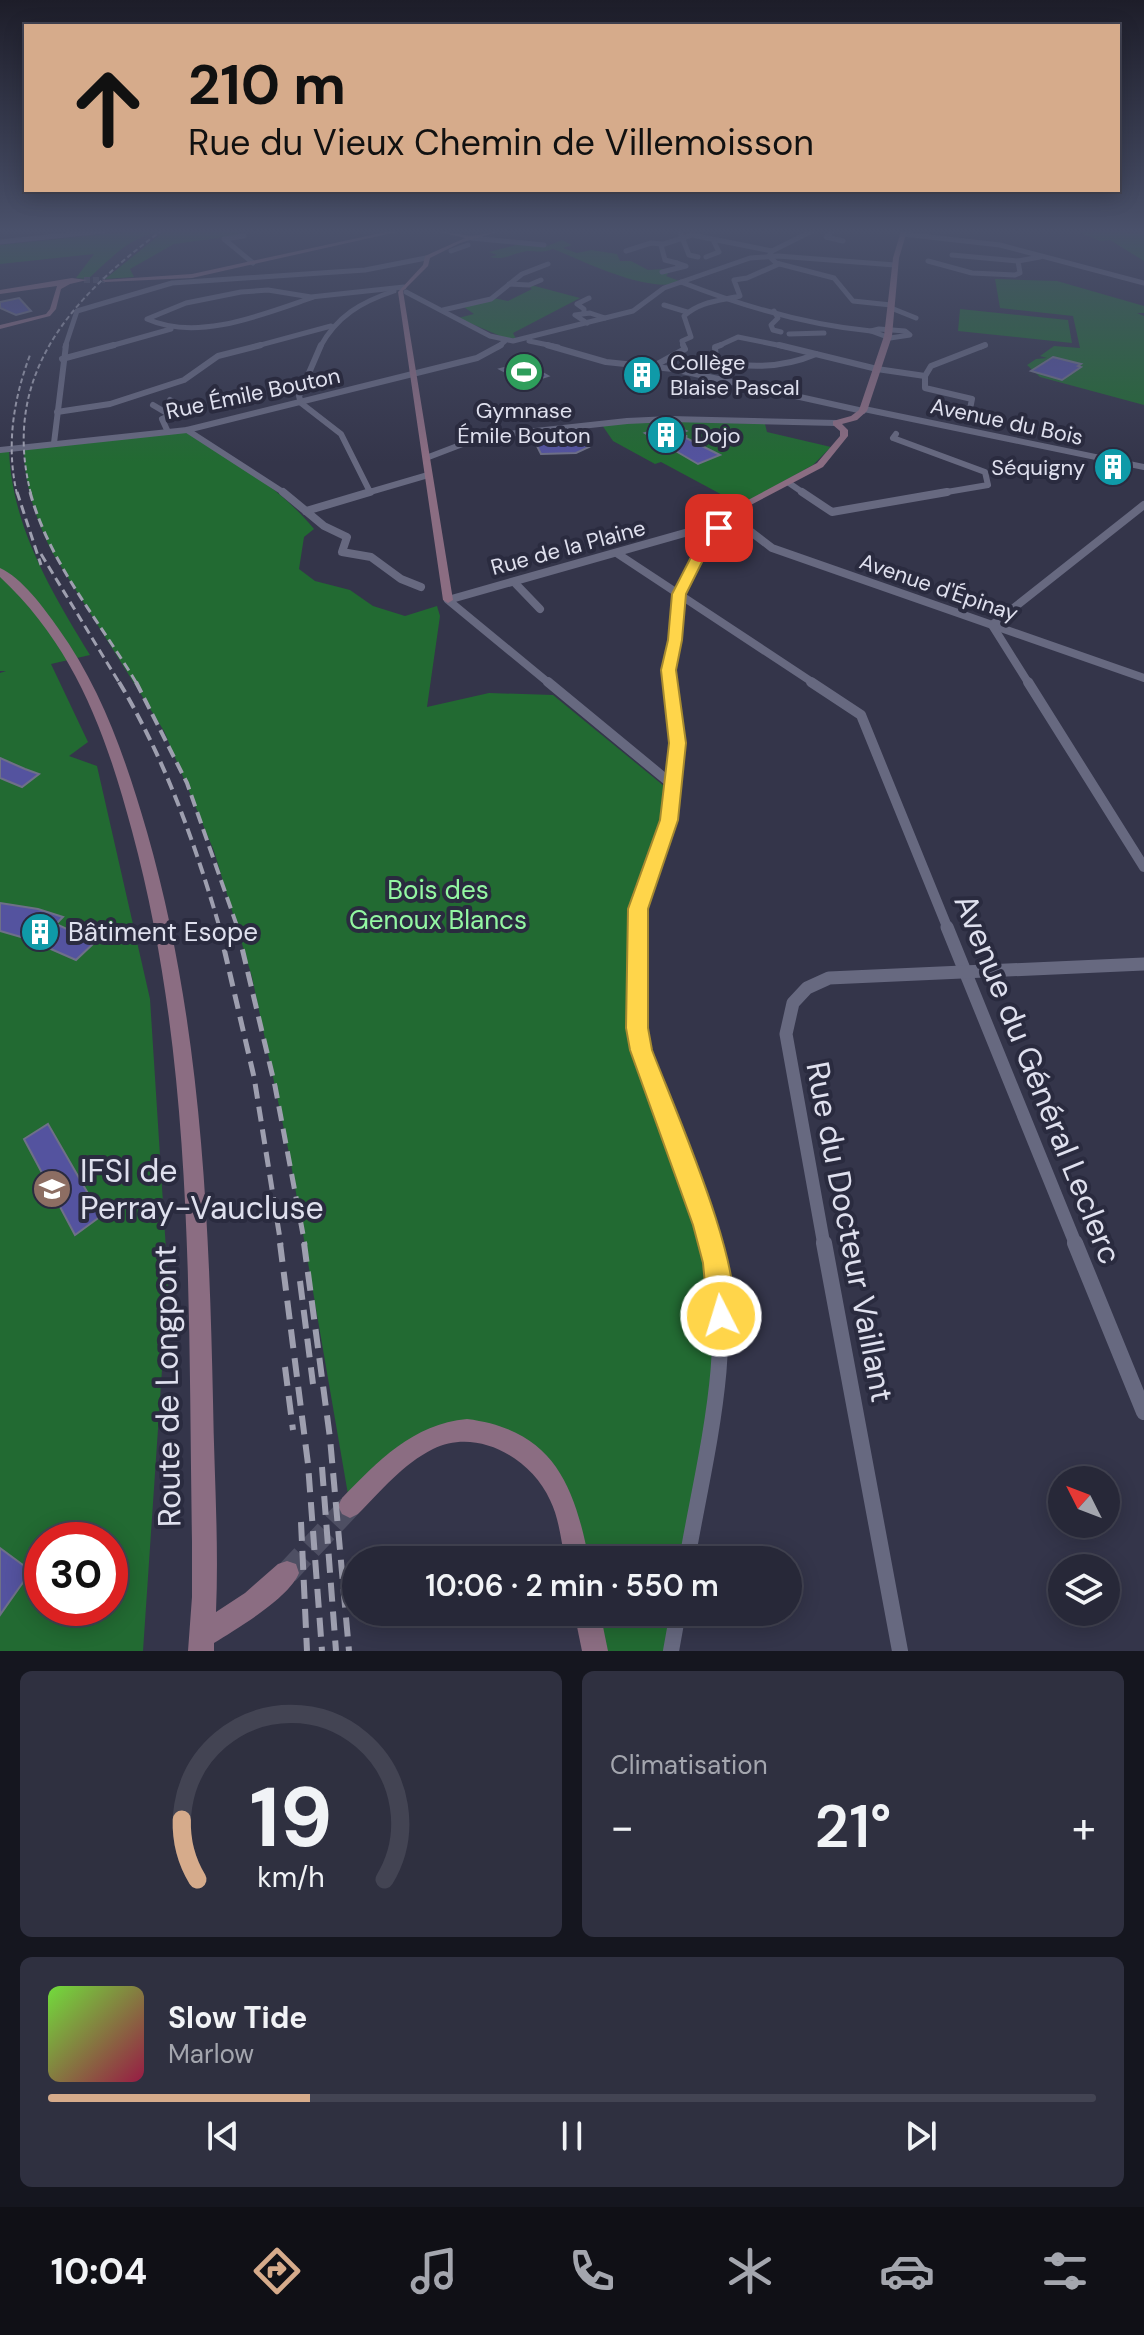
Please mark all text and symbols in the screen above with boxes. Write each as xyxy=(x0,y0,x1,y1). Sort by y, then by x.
text: 210 m xyxy=(188,48,346,121)
icon: ahead xyxy=(56,56,160,160)
text: Rue du Vieux Chemin de Villemoisson xyxy=(188,119,814,166)
place label: Collège Blaise Pascal xyxy=(670,348,800,402)
sports icon: Gymnase Émile Bouton xyxy=(503,351,545,393)
building icon: Collège Blaise Pascal xyxy=(621,354,663,396)
street label: Rue Émile Bouton xyxy=(163,361,343,426)
street label: Avenue du Bois xyxy=(928,391,1086,452)
place label: Gymnase Émile Bouton xyxy=(457,396,591,450)
building icon: Dojo xyxy=(645,414,687,456)
place label: Dojo xyxy=(694,421,741,450)
building icon: Séquigny xyxy=(1092,446,1134,488)
place label: Séquigny xyxy=(991,453,1085,482)
pin xyxy=(685,494,753,562)
icon: arrive xyxy=(697,506,741,550)
street label: Rue de la Plaine xyxy=(488,513,649,582)
street label: Avenue d'Épinay xyxy=(856,547,1022,628)
park label: Bois des Genoux Blancs xyxy=(349,873,527,937)
street label: Avenue du Général Leclerc xyxy=(944,888,1132,1270)
building icon: Bâtiment Esope xyxy=(19,911,61,953)
place label: Bâtiment Esope xyxy=(68,915,258,949)
street label: Rue du Docteur Vaillant xyxy=(796,1058,904,1406)
place label: IFSI de Perray-Vaucluse xyxy=(80,1150,324,1229)
school or university icon: IFSI de Perray-Vaucluse xyxy=(31,1168,73,1210)
street label: Route de Longpont xyxy=(144,1245,190,1527)
position arrow xyxy=(679,1274,763,1358)
north arrow xyxy=(1048,1466,1120,1538)
map controls xyxy=(1048,1466,1120,1626)
speed limit sign: 30 xyxy=(24,1522,128,1626)
button: layers xyxy=(1048,1554,1120,1626)
text: 10:06 · 2 min · 550 m xyxy=(425,1566,719,1605)
text: Climatisation xyxy=(610,1748,768,1782)
text: 19 xyxy=(249,1763,333,1872)
text: 21° xyxy=(815,1787,891,1866)
text: − xyxy=(610,1798,634,1856)
text: + xyxy=(1072,1798,1096,1856)
text: km/h xyxy=(257,1859,325,1896)
text: Slow Tide xyxy=(168,1998,307,2037)
text: Marlow xyxy=(168,2037,254,2071)
icon: previous xyxy=(201,2114,245,2158)
icon: pause xyxy=(550,2114,594,2158)
icon: next xyxy=(899,2114,943,2158)
icon: directions xyxy=(249,2243,305,2299)
icon: music xyxy=(406,2243,462,2299)
icon: phone xyxy=(564,2243,620,2299)
icon: climate xyxy=(722,2243,778,2299)
icon: car xyxy=(879,2243,935,2299)
icon: filters xyxy=(1037,2243,1093,2299)
text: 10:04 xyxy=(51,2248,147,2295)

